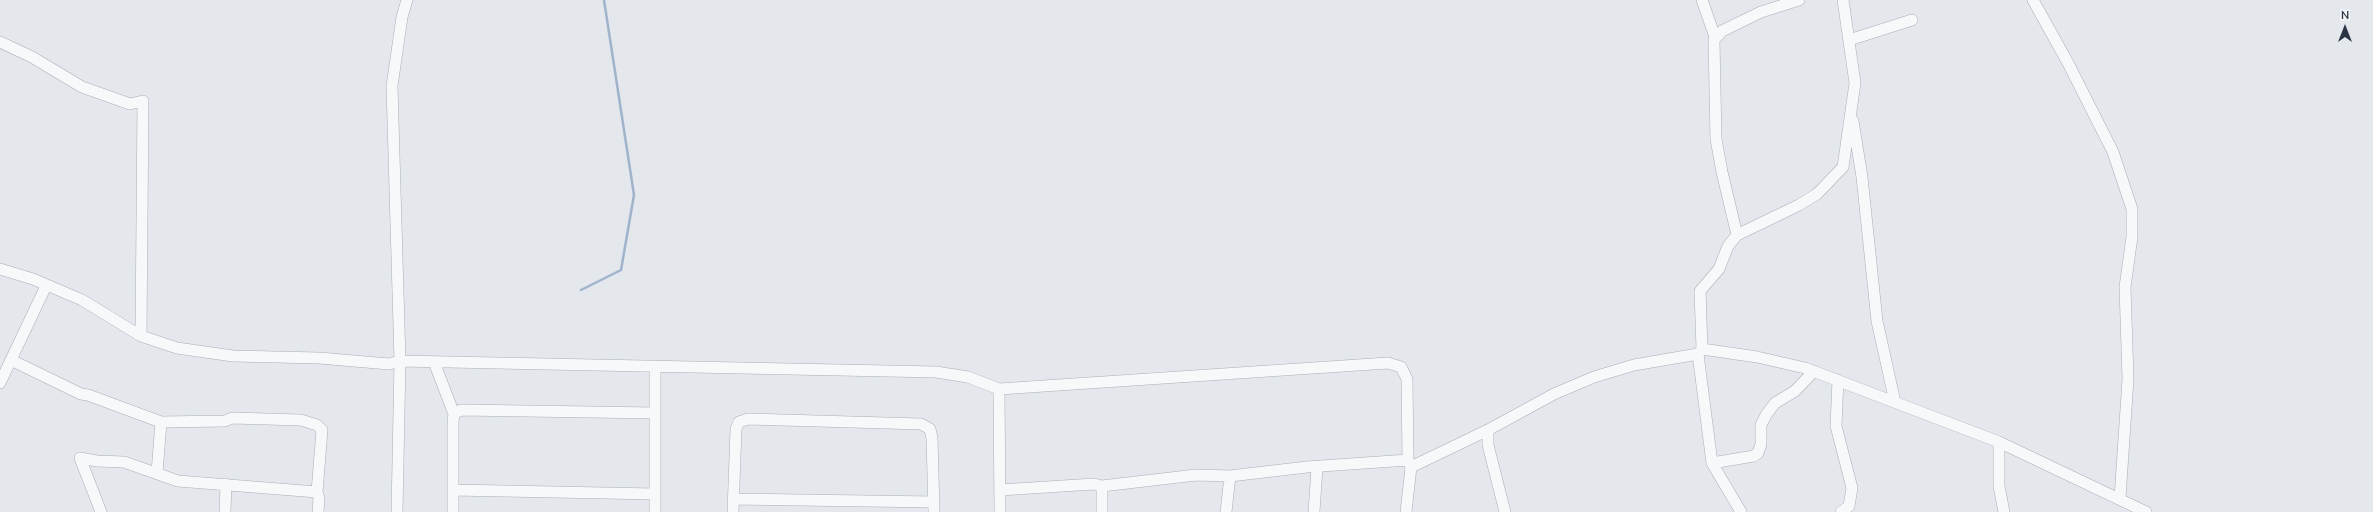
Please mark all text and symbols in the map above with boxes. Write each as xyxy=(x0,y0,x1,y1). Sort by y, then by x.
north arrow xyxy=(2325,8,2365,48)
text: N xyxy=(2341,8,2349,23)

